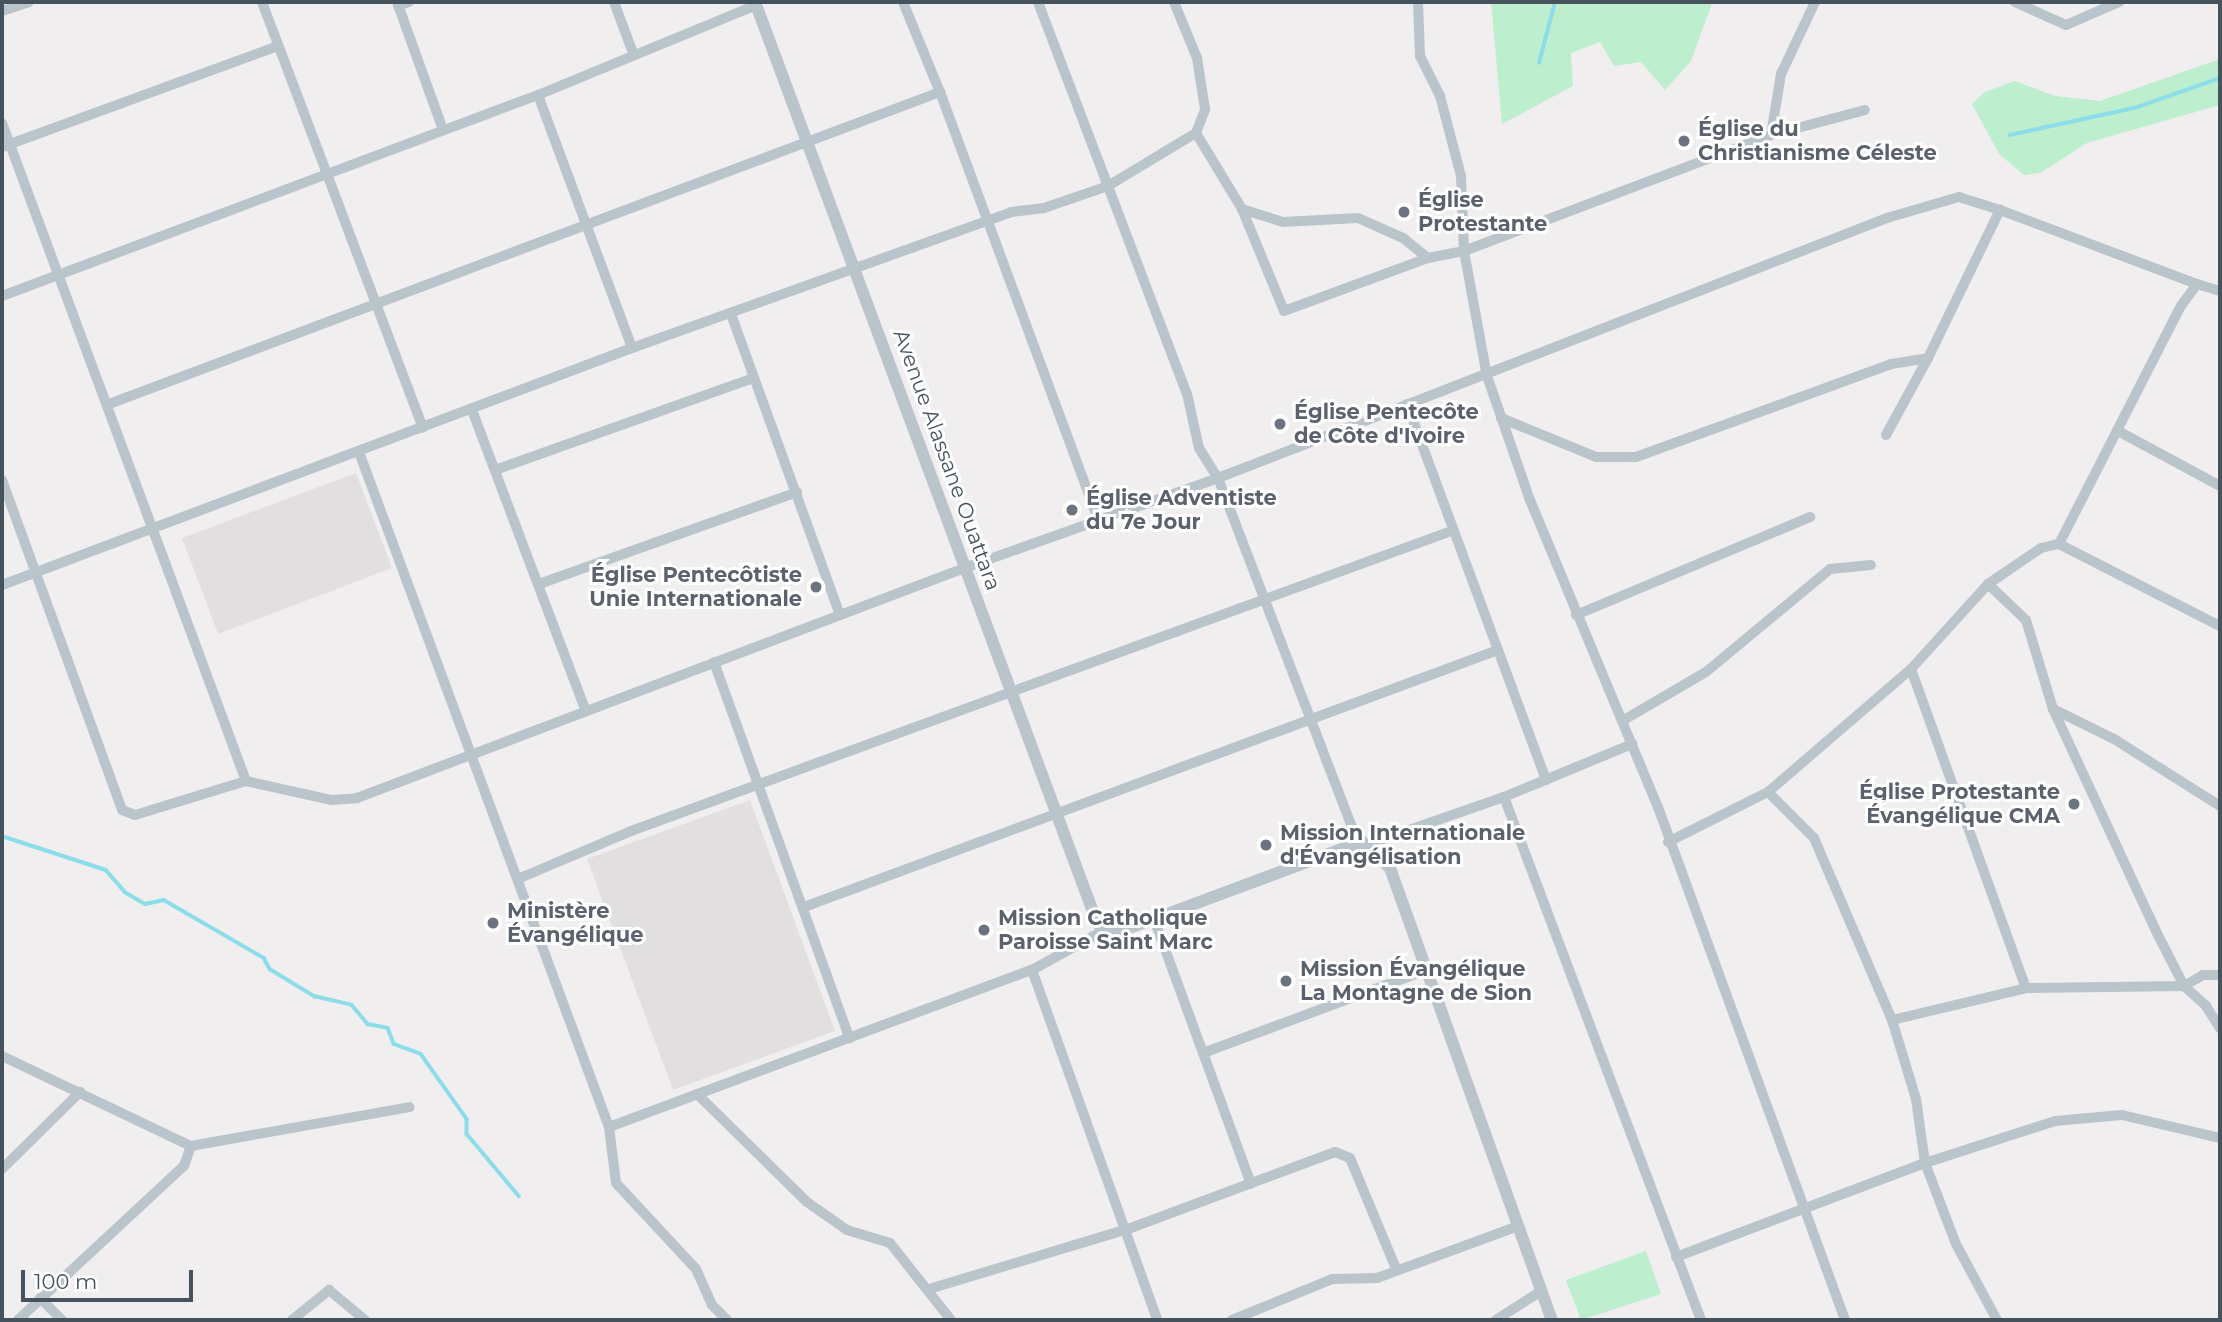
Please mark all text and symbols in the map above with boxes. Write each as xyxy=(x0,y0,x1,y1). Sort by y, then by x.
place label: Église du Christianisme Céleste xyxy=(1698,116,1937,166)
marker: Église du Christianisme Céleste xyxy=(1676,133,1692,149)
place label: Église Protestante xyxy=(1418,187,1547,237)
marker: Église Protestante xyxy=(1396,204,1412,220)
street label: Avenue Alassane Ouattara xyxy=(888,326,1006,594)
place label: Église Pentecôte de Côte d'Ivoire xyxy=(1294,399,1479,449)
marker: Église Pentecôte de Côte d'Ivoire xyxy=(1272,416,1288,432)
place label: Église Adventiste du 7e Jour xyxy=(1086,485,1277,535)
marker: Église Adventiste du 7e Jour xyxy=(1064,502,1080,518)
place label: Église Pentecôtiste Unie Internationale xyxy=(589,562,802,612)
marker: Église Pentecôtiste Unie Internationale xyxy=(808,579,824,595)
place label: Église Protestante Évangélique CMA xyxy=(1859,779,2060,829)
marker: Église Protestante Évangélique CMA xyxy=(2066,796,2082,812)
place label: Mission Internationale d'Évangélisation xyxy=(1280,820,1525,870)
marker: Mission Internationale d'Évangélisation xyxy=(1258,837,1274,853)
place label: Ministère Évangélique xyxy=(507,898,643,948)
place label: Mission Catholique Paroisse Saint Marc xyxy=(998,905,1213,955)
marker: Ministère Évangélique xyxy=(485,915,501,931)
marker: Mission Catholique Paroisse Saint Marc xyxy=(976,922,992,938)
place label: Mission Évangélique La Montagne de Sion xyxy=(1300,956,1532,1006)
marker: Mission Évangélique La Montagne de Sion xyxy=(1278,973,1294,989)
scale bar xyxy=(24,1256,196,1300)
text: 100 m xyxy=(34,1269,97,1294)

